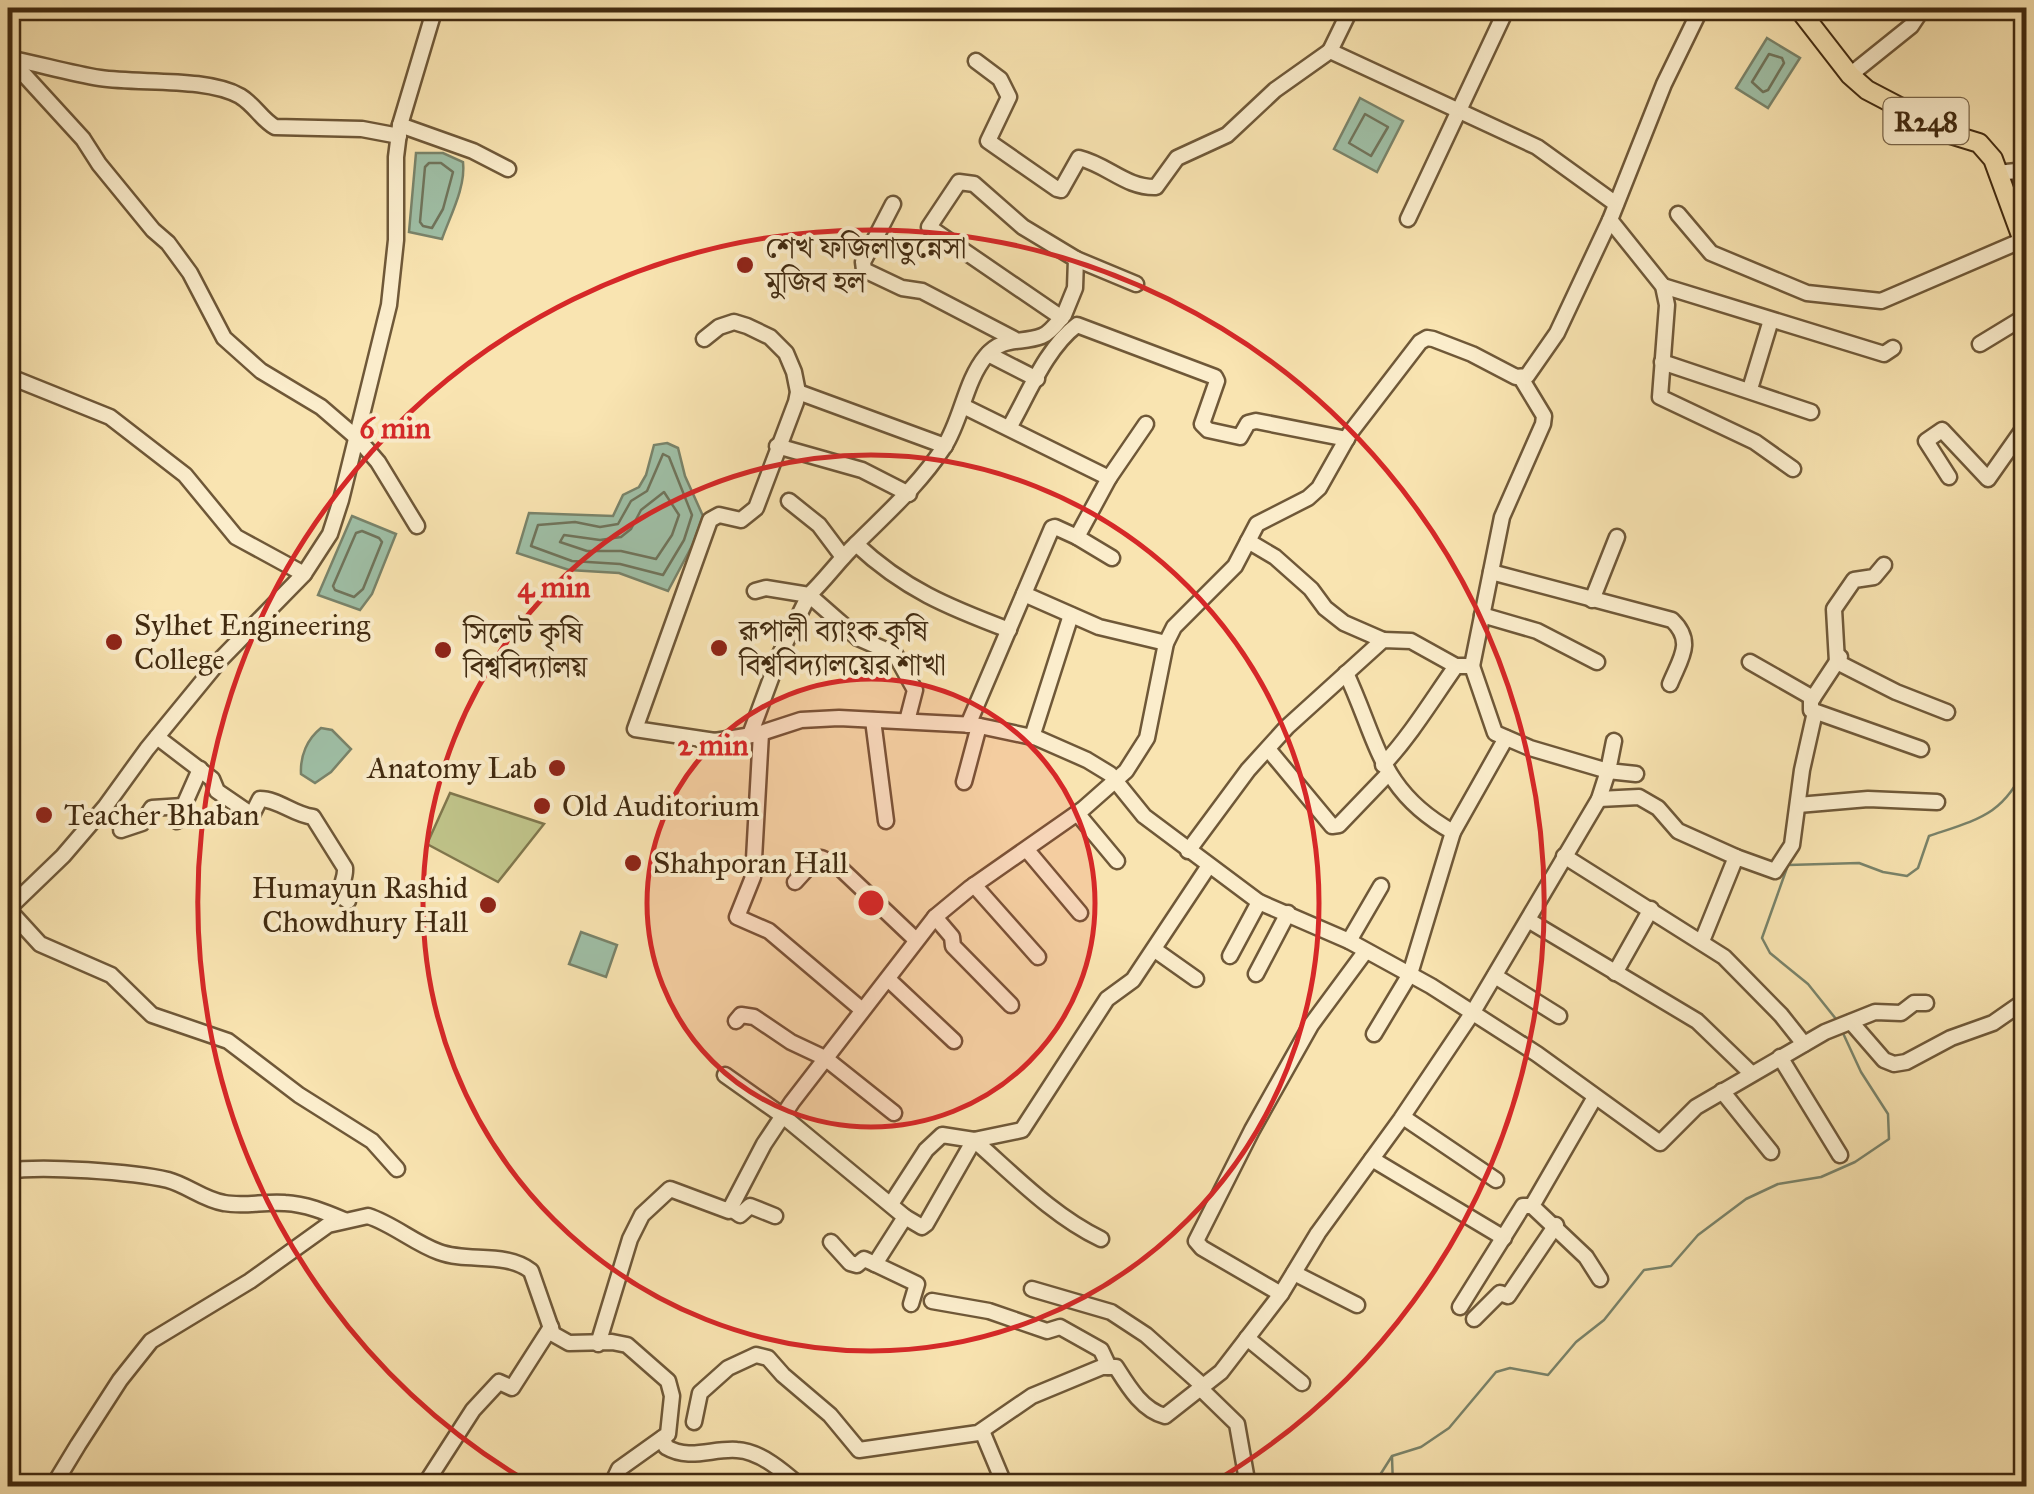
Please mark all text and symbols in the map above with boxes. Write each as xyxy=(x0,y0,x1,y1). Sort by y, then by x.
road number: R248 xyxy=(1884,98,1968,144)
place label: শেখ ফজিলাতুন্নেসা মুজিব হল xyxy=(764,230,966,300)
marker: শেখ ফজিলাতুন্নেসা মুজিব হল xyxy=(734,254,756,276)
text: 6 min xyxy=(359,410,432,446)
text: 4 min xyxy=(518,569,591,605)
place label: Sylhet Engineering College xyxy=(134,607,371,677)
place label: রূপালী ব্যাংক কৃষি বিশ্ববিদ্যালয়ের শাখা xyxy=(738,613,946,683)
place label: সিলেট কৃষি বিশ্ববিদ্যালয় xyxy=(462,615,588,685)
marker: Sylhet Engineering College xyxy=(103,631,125,653)
marker: রূপালী ব্যাংক কৃষি বিশ্ববিদ্যালয়ের শাখা xyxy=(708,637,730,659)
marker: সিলেট কৃষি বিশ্ববিদ্যালয় xyxy=(432,639,454,661)
text: 2 min xyxy=(678,727,749,763)
place label: Anatomy Lab xyxy=(365,750,537,786)
marker: Anatomy Lab xyxy=(546,757,568,779)
place label: Old Auditorium xyxy=(562,788,760,824)
marker: Old Auditorium xyxy=(531,795,553,817)
place label: Teacher Bhaban xyxy=(64,797,259,833)
marker: Teacher Bhaban xyxy=(33,804,55,826)
place label: Shahporan Hall xyxy=(653,845,849,881)
marker: Shahporan Hall xyxy=(622,852,644,874)
place label: Humayun Rashid Chowdhury Hall xyxy=(252,870,469,940)
centre of rings xyxy=(853,885,889,921)
marker: Humayun Rashid Chowdhury Hall xyxy=(477,894,499,916)

